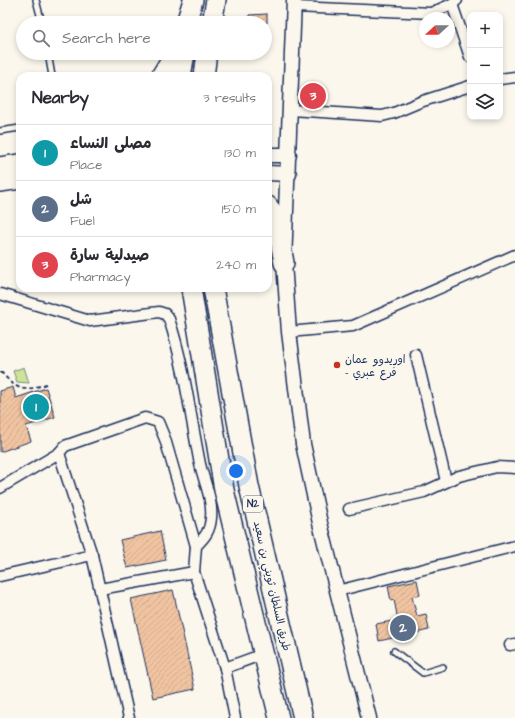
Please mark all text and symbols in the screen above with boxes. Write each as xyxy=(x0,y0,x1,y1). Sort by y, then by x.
north arrow xyxy=(419,12,455,48)
map controls xyxy=(467,12,503,120)
button: + xyxy=(467,12,503,48)
search box xyxy=(16,16,272,60)
icon: search xyxy=(30,27,52,49)
text: Search here xyxy=(62,28,151,49)
button: − xyxy=(467,48,503,84)
pin: 3 xyxy=(300,81,326,111)
button: layers xyxy=(467,84,503,120)
text: Nearby xyxy=(32,86,89,110)
text: 3 results xyxy=(203,89,256,107)
text: مصلى النساء xyxy=(70,133,152,154)
text: 1 xyxy=(44,144,46,162)
text: 130 m xyxy=(224,144,256,162)
text: Place xyxy=(70,156,102,174)
text: شل xyxy=(70,189,92,210)
text: 2 xyxy=(41,200,49,218)
text: 150 m xyxy=(222,200,256,218)
text: Fuel xyxy=(70,212,95,230)
text: صيدلية سارة xyxy=(70,245,149,266)
text: 3 xyxy=(42,256,48,274)
text: 240 m xyxy=(216,256,256,274)
text: Pharmacy xyxy=(70,268,131,286)
place label: اوريدوو عمان - فرع عبري xyxy=(345,352,405,381)
marker: اوريدوو عمان - فرع عبري xyxy=(332,360,342,370)
pin: 1 xyxy=(23,392,49,422)
your location xyxy=(226,461,246,481)
road number: N2 xyxy=(243,496,263,512)
street label: طريق السلطان ثويني بن سعيد xyxy=(247,520,294,653)
pin: 2 xyxy=(390,613,416,643)

